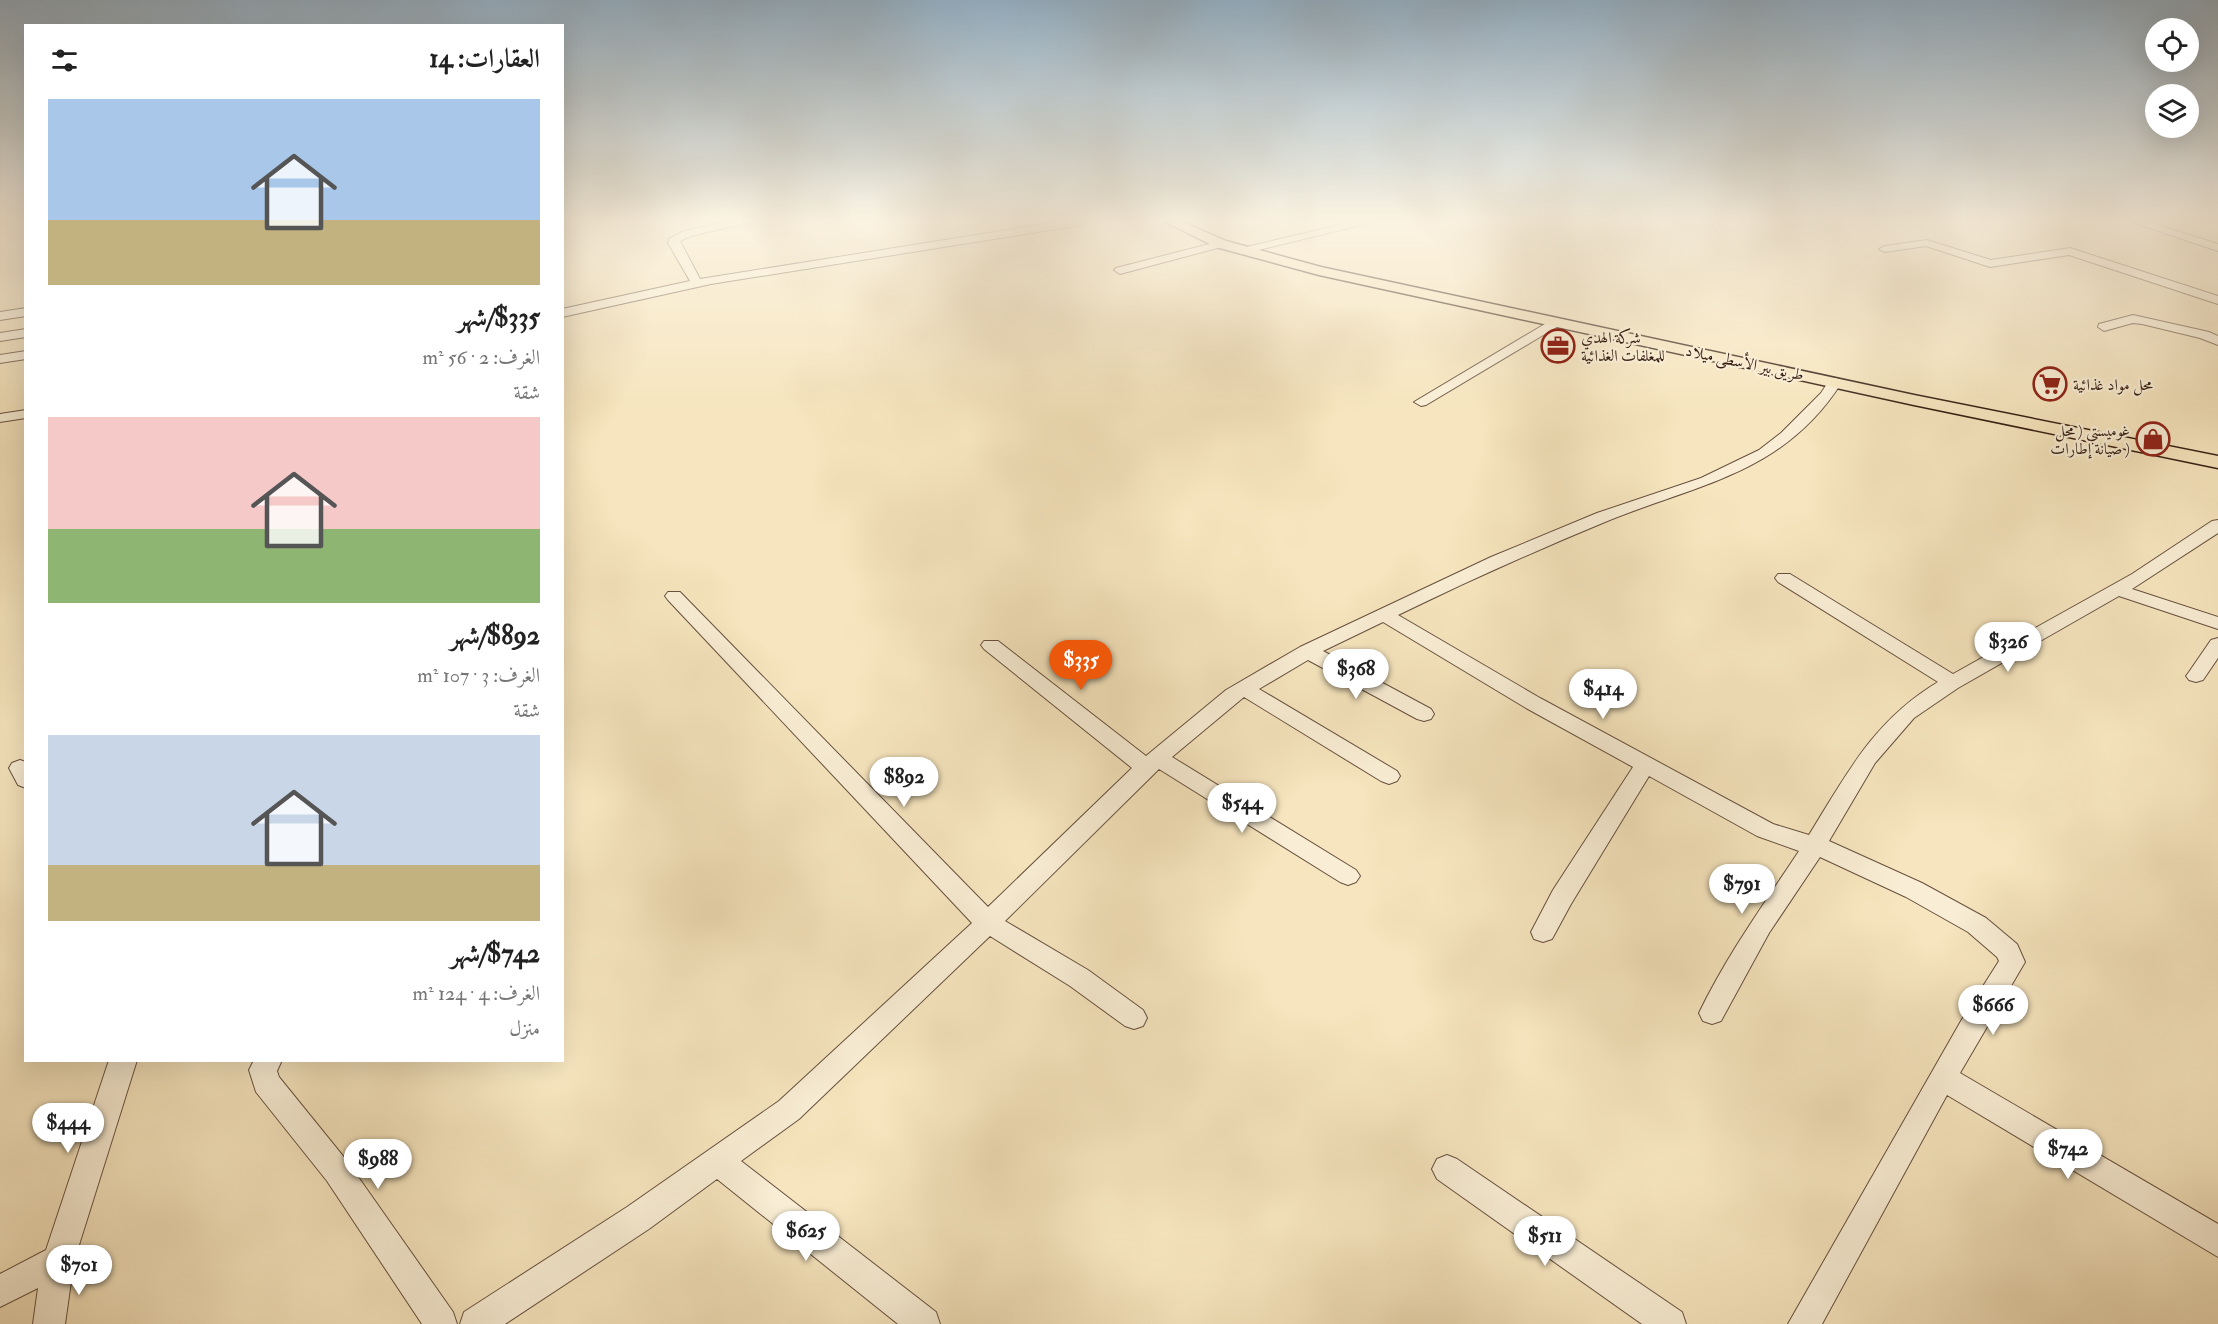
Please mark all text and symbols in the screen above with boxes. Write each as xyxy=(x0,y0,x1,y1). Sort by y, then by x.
map controls xyxy=(2145,18,2199,138)
button: locate xyxy=(2145,18,2199,72)
text: العقارات: 14 xyxy=(429,43,540,75)
icon: filters xyxy=(48,44,81,77)
button: layers xyxy=(2145,84,2199,138)
icon: home xyxy=(240,138,348,246)
text: $335/شهر xyxy=(457,302,540,334)
office icon: شركة الهدي للمغلفات الغذائية xyxy=(1540,328,1576,364)
place label: شركة الهدي للمغلفات الغذائية xyxy=(1581,328,1665,366)
street label: طريق بير الأسطى ميلاد xyxy=(1684,339,1806,386)
text: الغرف: 2 · 56 m² xyxy=(422,345,540,370)
supermarket icon: محل مواد غذائية xyxy=(2032,366,2068,402)
place label: محل مواد غذائية xyxy=(2073,375,2153,396)
text: شقة xyxy=(514,380,540,405)
place label: غوميستي ( محل صيانة إطارات ) xyxy=(2050,421,2130,459)
shop icon: غوميستي ( محل صيانة إطارات ) xyxy=(2135,421,2171,457)
icon: home xyxy=(240,456,348,564)
text: $892/شهر xyxy=(450,620,540,652)
pin: $326 xyxy=(1972,622,2044,673)
text: $326 xyxy=(1988,629,2028,654)
pin: $335 xyxy=(1045,640,1117,691)
text: $335 xyxy=(1063,647,1099,672)
pin: $368 xyxy=(1320,649,1392,700)
text: $368 xyxy=(1337,656,1375,681)
text: الغرف: 3 · 107 m² xyxy=(417,663,540,688)
pin: $414 xyxy=(1567,669,1639,720)
text: $414 xyxy=(1583,676,1623,701)
text: شقة xyxy=(514,698,540,723)
pin: $892 xyxy=(868,757,940,808)
text: $892 xyxy=(883,764,925,789)
icon: home xyxy=(240,774,348,882)
pin: $544 xyxy=(1206,783,1278,834)
text: $544 xyxy=(1221,790,1263,815)
pin: $791 xyxy=(1706,864,1778,915)
text: $791 xyxy=(1723,871,1761,896)
text: $742/شهر xyxy=(450,938,540,970)
text: الغرف: 4 · 124 m² xyxy=(413,981,540,1006)
pin: $666 xyxy=(1957,985,2029,1036)
text: $666 xyxy=(1972,992,2014,1017)
text: منزل xyxy=(509,1016,540,1041)
pin: $444 xyxy=(32,1103,104,1154)
text: $444 xyxy=(46,1110,90,1135)
pin: $742 xyxy=(2032,1129,2104,1180)
text: $742 xyxy=(2048,1136,2088,1161)
pin: $988 xyxy=(342,1139,414,1190)
text: $988 xyxy=(358,1146,398,1171)
pin: $625 xyxy=(770,1211,842,1262)
pin: $511 xyxy=(1509,1216,1581,1267)
text: $625 xyxy=(786,1218,826,1243)
text: $511 xyxy=(1528,1223,1562,1248)
pin: $701 xyxy=(43,1245,115,1296)
text: $701 xyxy=(60,1252,98,1277)

